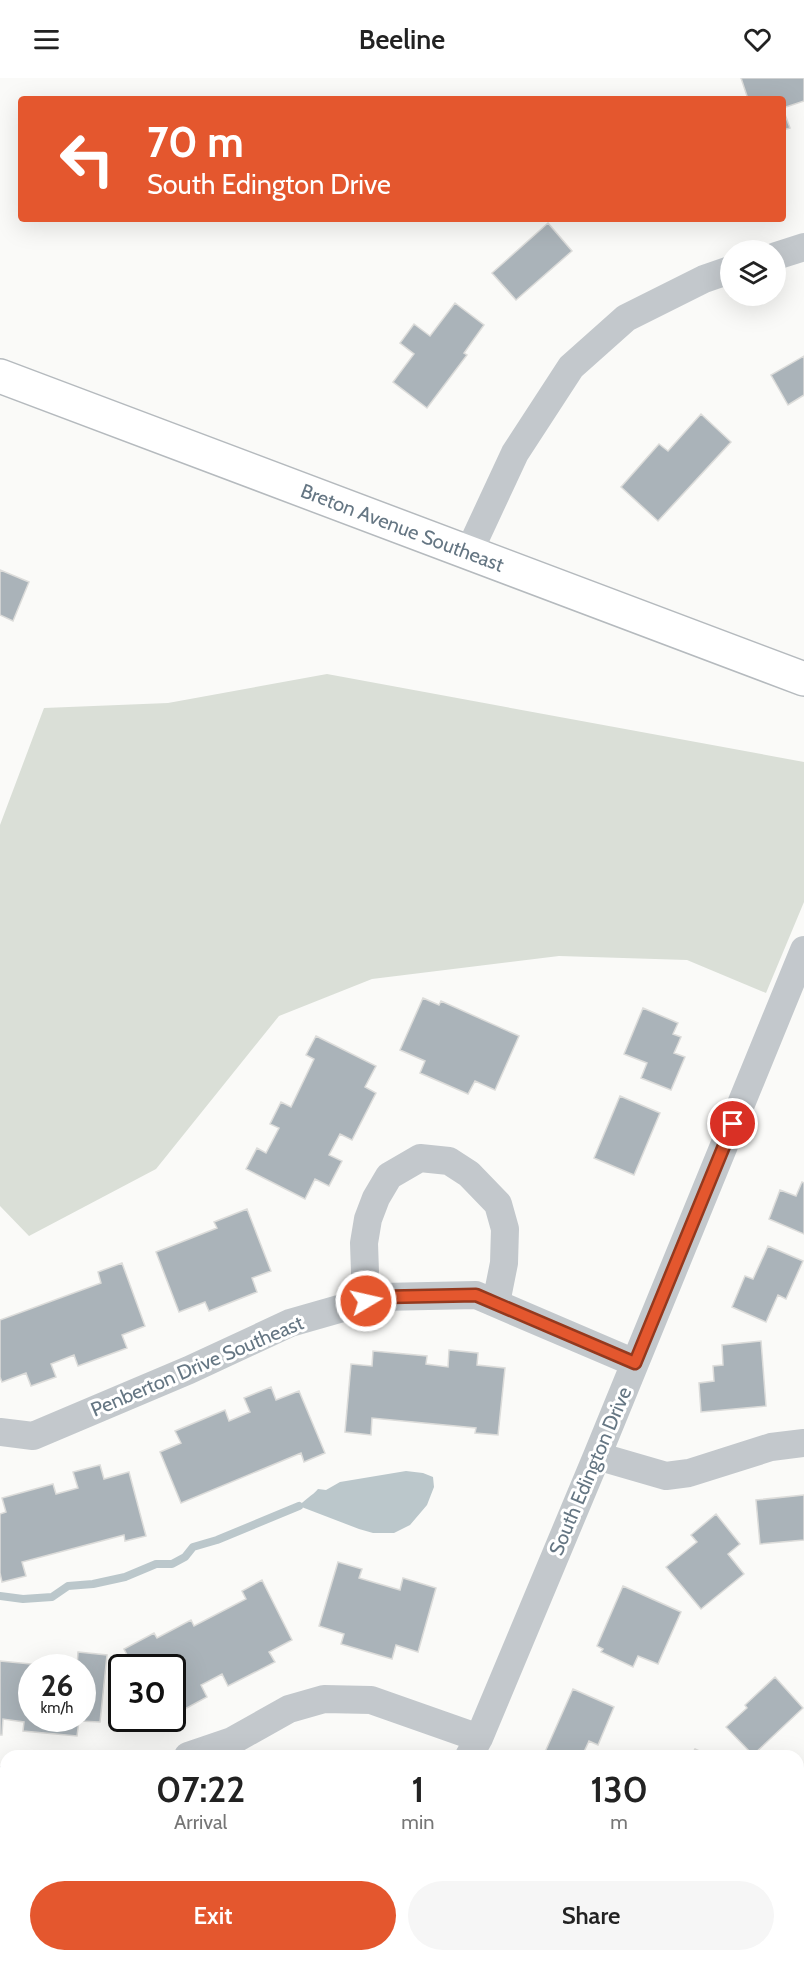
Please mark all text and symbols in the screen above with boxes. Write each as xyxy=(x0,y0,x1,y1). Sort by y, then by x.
icon: menu xyxy=(30,23,63,56)
text: Beeline xyxy=(359,23,445,56)
icon: heart xyxy=(741,23,774,56)
text: 70 m xyxy=(147,116,244,168)
icon: left xyxy=(48,120,126,198)
text: South Edington Drive xyxy=(147,168,391,201)
map controls xyxy=(720,240,786,306)
button: layers xyxy=(720,240,786,306)
street label: Breton Avenue Southeast xyxy=(297,478,507,577)
pin xyxy=(707,1098,758,1149)
icon: arrive xyxy=(716,1107,749,1140)
position arrow xyxy=(334,1269,398,1333)
street label: Penberton Drive Southeast xyxy=(87,1310,307,1422)
street label: South Edington Drive xyxy=(544,1383,636,1559)
speed limit sign: 30 xyxy=(108,1654,186,1732)
text: 26 xyxy=(41,1667,73,1704)
text: km/h xyxy=(41,1699,73,1717)
text: 07:22 xyxy=(156,1767,245,1811)
text: 1 xyxy=(411,1767,424,1811)
text: 130 xyxy=(590,1767,648,1811)
text: Arrival xyxy=(174,1810,227,1834)
text: min xyxy=(401,1810,434,1834)
text: m xyxy=(610,1810,628,1834)
button: Exit xyxy=(30,1881,396,1950)
button: Share xyxy=(408,1881,774,1950)

